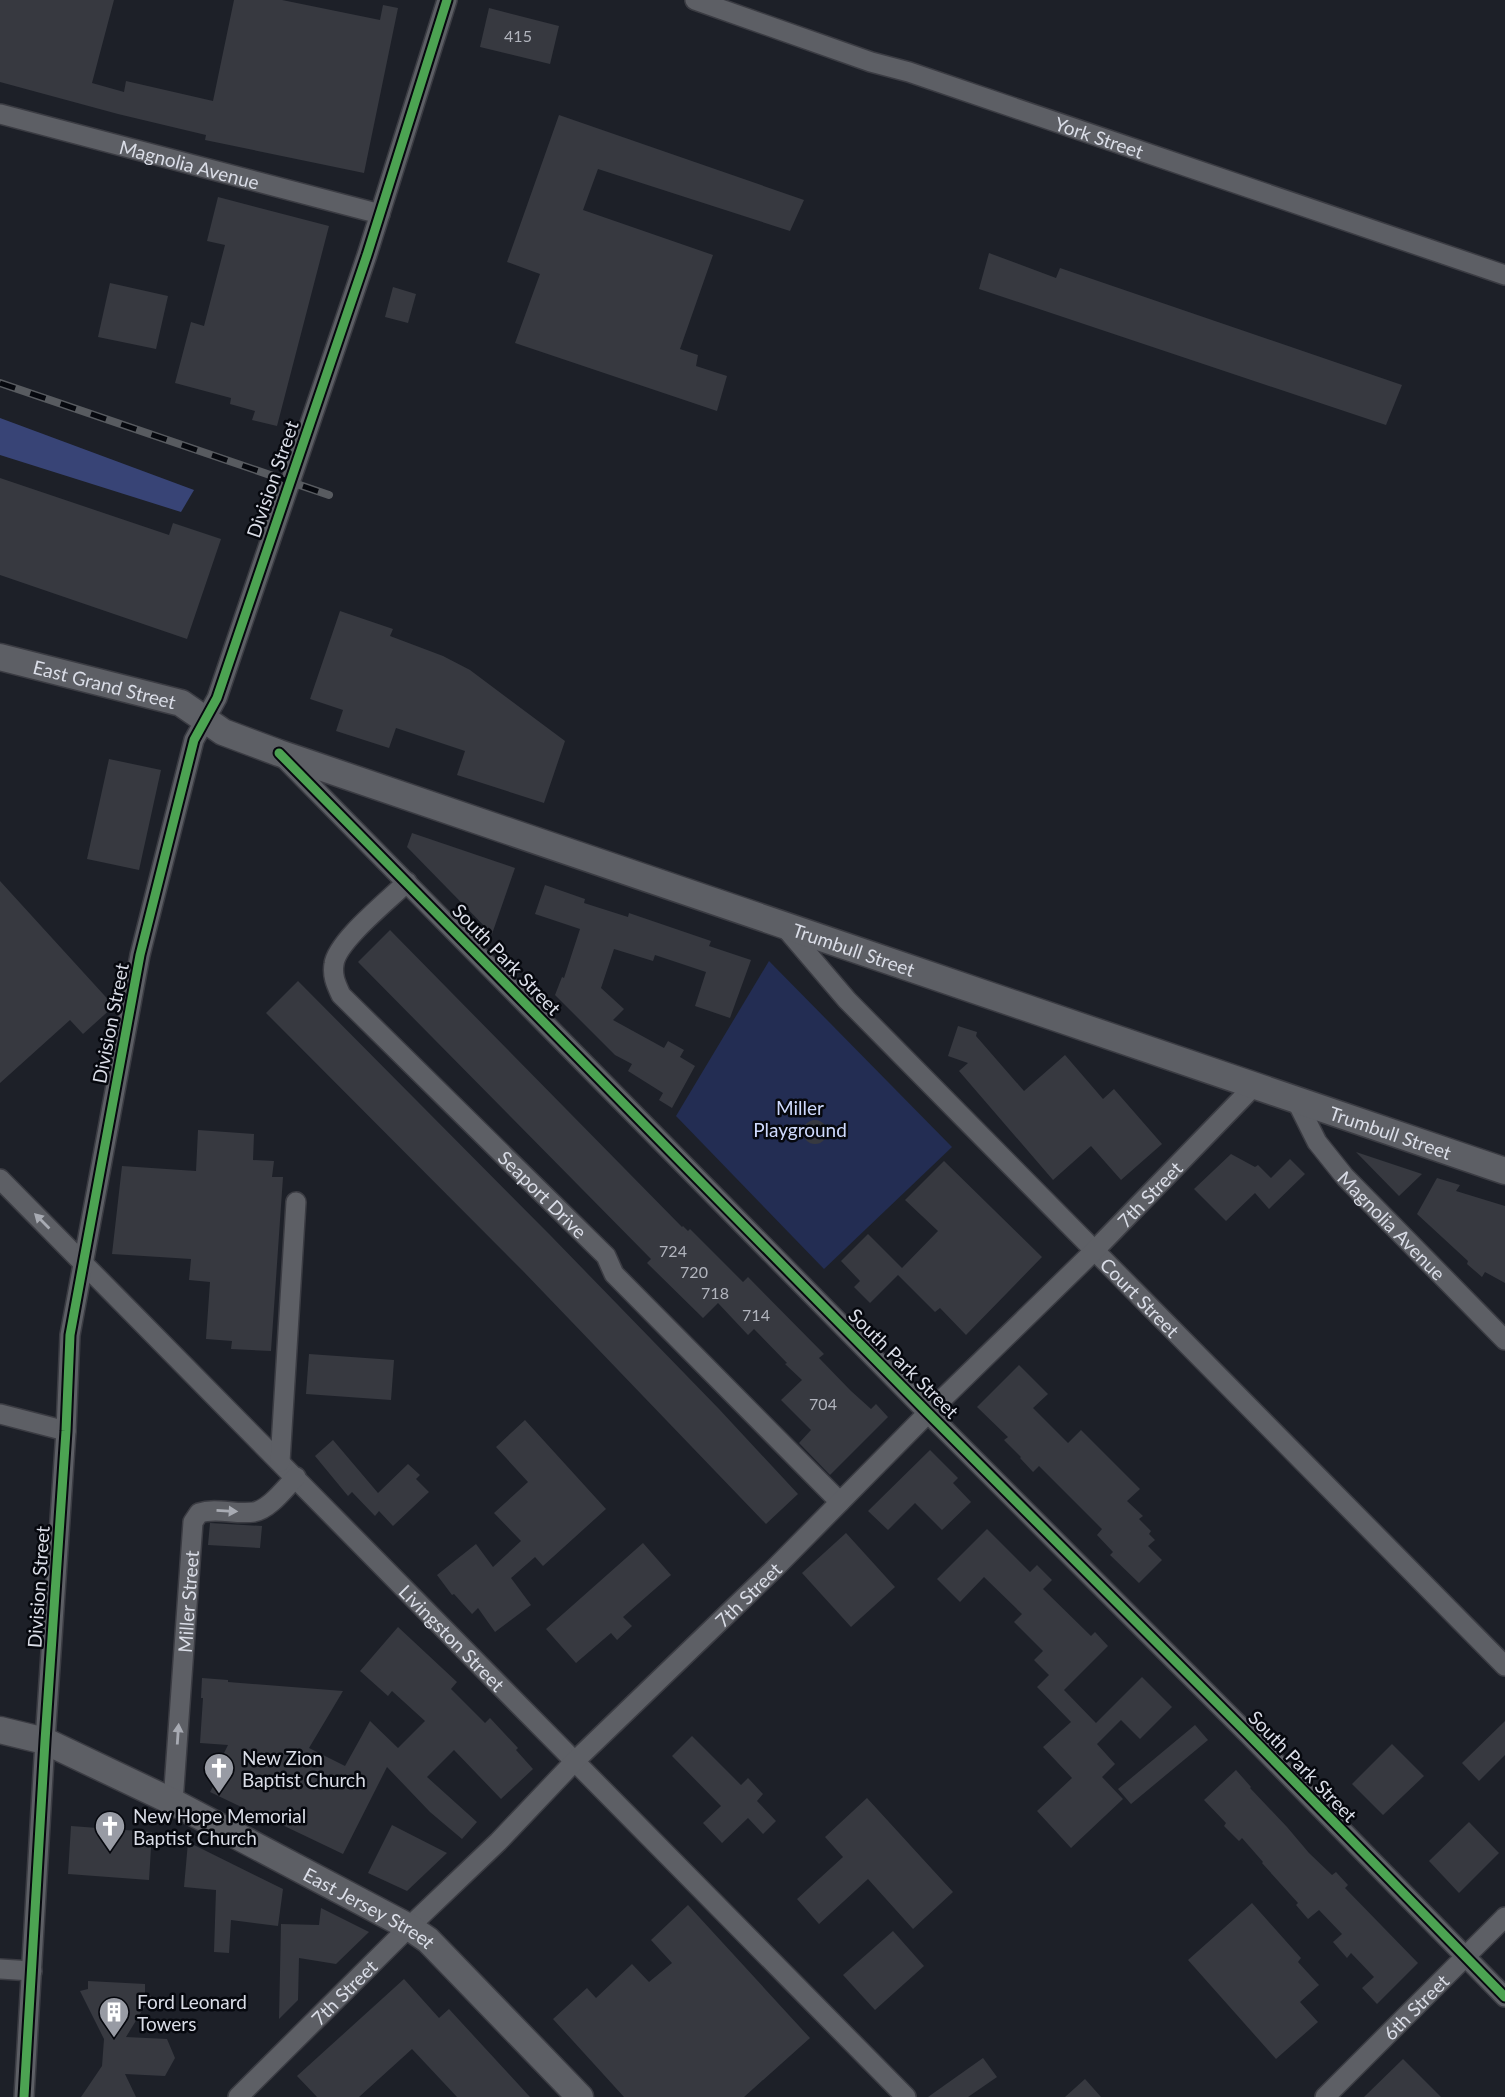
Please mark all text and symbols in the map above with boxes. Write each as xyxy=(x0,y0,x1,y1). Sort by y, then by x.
house number: 415 xyxy=(504,26,532,45)
street label: York Street xyxy=(1052,111,1147,163)
street label: Magnolia Avenue xyxy=(117,134,262,193)
street label: Division Street xyxy=(241,417,303,541)
street label: East Grand Street xyxy=(31,654,179,713)
street label: South Park Street xyxy=(448,899,566,1020)
street label: Trumbull Street xyxy=(790,918,918,981)
street label: Division Street xyxy=(87,961,133,1085)
park label: Miller Playground xyxy=(753,1096,847,1141)
street label: Trumbull Street xyxy=(1327,1101,1455,1163)
street label: Seaport Drive xyxy=(494,1145,592,1243)
street label: 7th Street xyxy=(1112,1156,1187,1232)
street label: Magnolia Avenue xyxy=(1334,1166,1451,1284)
one-way arrow xyxy=(34,1213,50,1230)
house number: 724 xyxy=(659,1241,687,1260)
street label: Court Street xyxy=(1096,1252,1185,1342)
house number: 720 xyxy=(680,1262,708,1281)
house number: 718 xyxy=(701,1283,729,1302)
street label: South Park Street xyxy=(844,1303,964,1423)
house number: 714 xyxy=(742,1305,770,1324)
house number: 704 xyxy=(809,1394,837,1413)
one-way arrow xyxy=(216,1505,238,1516)
street label: Division Street xyxy=(22,1525,54,1649)
street label: Miller Street xyxy=(172,1549,202,1653)
street label: 7th Street xyxy=(710,1557,786,1632)
street label: Livingston Street xyxy=(395,1579,510,1696)
street label: South Park Street xyxy=(1244,1706,1362,1827)
one-way arrow xyxy=(173,1723,184,1745)
place label: New Zion Baptist Church xyxy=(242,1746,366,1791)
church icon: New Zion Baptist Church xyxy=(202,1751,236,1795)
place label: New Hope Memorial Baptist Church xyxy=(133,1804,306,1849)
church icon: New Hope Memorial Baptist Church xyxy=(93,1809,127,1853)
street label: East Jersey Street xyxy=(300,1862,441,1953)
street label: 7th Street xyxy=(306,1954,381,2030)
street label: 6th Street xyxy=(1378,1969,1453,2044)
place label: Ford Leonard Towers xyxy=(137,1990,247,2035)
building icon: Ford Leonard Towers xyxy=(97,1995,131,2039)

